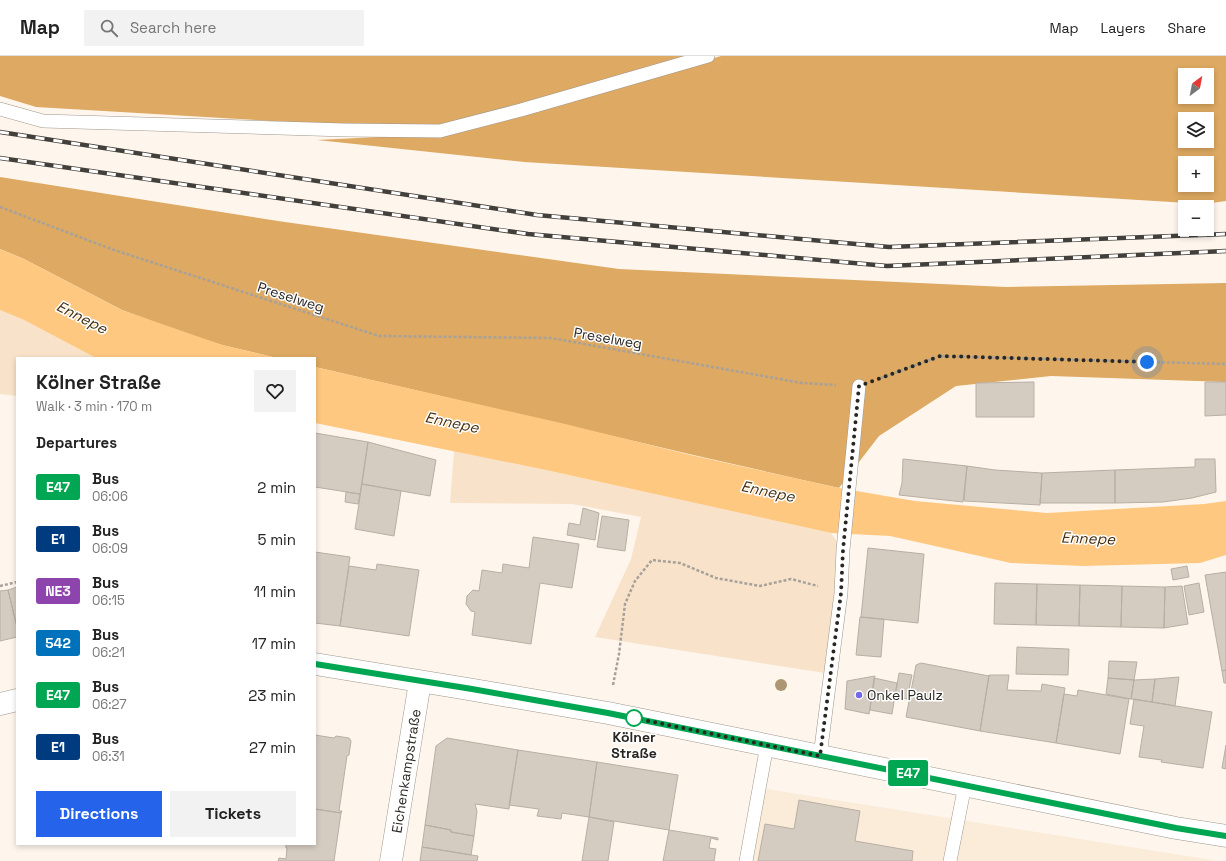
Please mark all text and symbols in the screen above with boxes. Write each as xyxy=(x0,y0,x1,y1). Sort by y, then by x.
search box xyxy=(84,10,364,46)
text: Map xyxy=(20,15,60,40)
icon: search xyxy=(98,17,120,39)
text: Search here xyxy=(130,18,216,37)
text: Map xyxy=(1049,19,1079,37)
text: Layers xyxy=(1101,19,1145,37)
text: Share xyxy=(1167,19,1206,37)
north arrow xyxy=(1178,68,1214,104)
map controls xyxy=(1178,68,1214,236)
button: layers xyxy=(1178,112,1214,148)
button: + xyxy=(1178,156,1214,192)
button: − xyxy=(1178,200,1214,236)
street label: Preselweg xyxy=(255,278,327,316)
water label: Ennepe xyxy=(54,296,111,338)
street label: Preselweg xyxy=(572,323,644,353)
your location xyxy=(1137,352,1157,372)
text: Kölner Straße xyxy=(36,370,161,395)
button: heart xyxy=(254,370,296,412)
text: Walk · 3 min · 170 m xyxy=(36,398,152,415)
water label: Ennepe xyxy=(423,407,482,437)
text: Departures xyxy=(36,433,117,452)
text: Bus xyxy=(92,469,119,488)
water label: Ennepe xyxy=(739,476,798,506)
text: E47 xyxy=(46,478,70,496)
text: 2 min xyxy=(257,478,296,497)
text: 06:06 xyxy=(92,488,128,505)
text: Bus xyxy=(92,521,119,540)
water label: Ennepe xyxy=(1061,528,1117,548)
text: E1 xyxy=(51,530,65,548)
text: 5 min xyxy=(257,530,296,549)
text: 06:09 xyxy=(92,540,128,557)
text: Bus xyxy=(92,573,119,592)
text: NE3 xyxy=(45,582,71,600)
text: 11 min xyxy=(254,582,296,601)
text: 06:15 xyxy=(92,592,125,609)
text: Bus xyxy=(92,625,119,644)
text: 542 xyxy=(45,634,71,652)
text: 17 min xyxy=(252,634,296,653)
text: 06:21 xyxy=(92,644,125,661)
text: Bus xyxy=(92,677,119,696)
text: E47 xyxy=(46,686,70,704)
text: 23 min xyxy=(248,686,296,705)
place label: Onkel Paulz xyxy=(867,686,943,704)
marker: Onkel Paulz xyxy=(854,690,864,700)
text: 06:27 xyxy=(92,696,127,713)
street label: Eichenkampstraße xyxy=(387,708,425,834)
marker: Kölner Straße xyxy=(625,709,643,727)
place label: Kölner Straße xyxy=(611,728,657,762)
text: Bus xyxy=(92,729,119,748)
text: E1 xyxy=(51,738,65,756)
text: 27 min xyxy=(249,738,296,757)
text: 06:31 xyxy=(92,748,125,765)
line badge: E47 xyxy=(885,760,931,786)
text: E47 xyxy=(896,764,920,782)
button: Directions xyxy=(36,791,162,837)
button: Tickets xyxy=(170,791,296,837)

